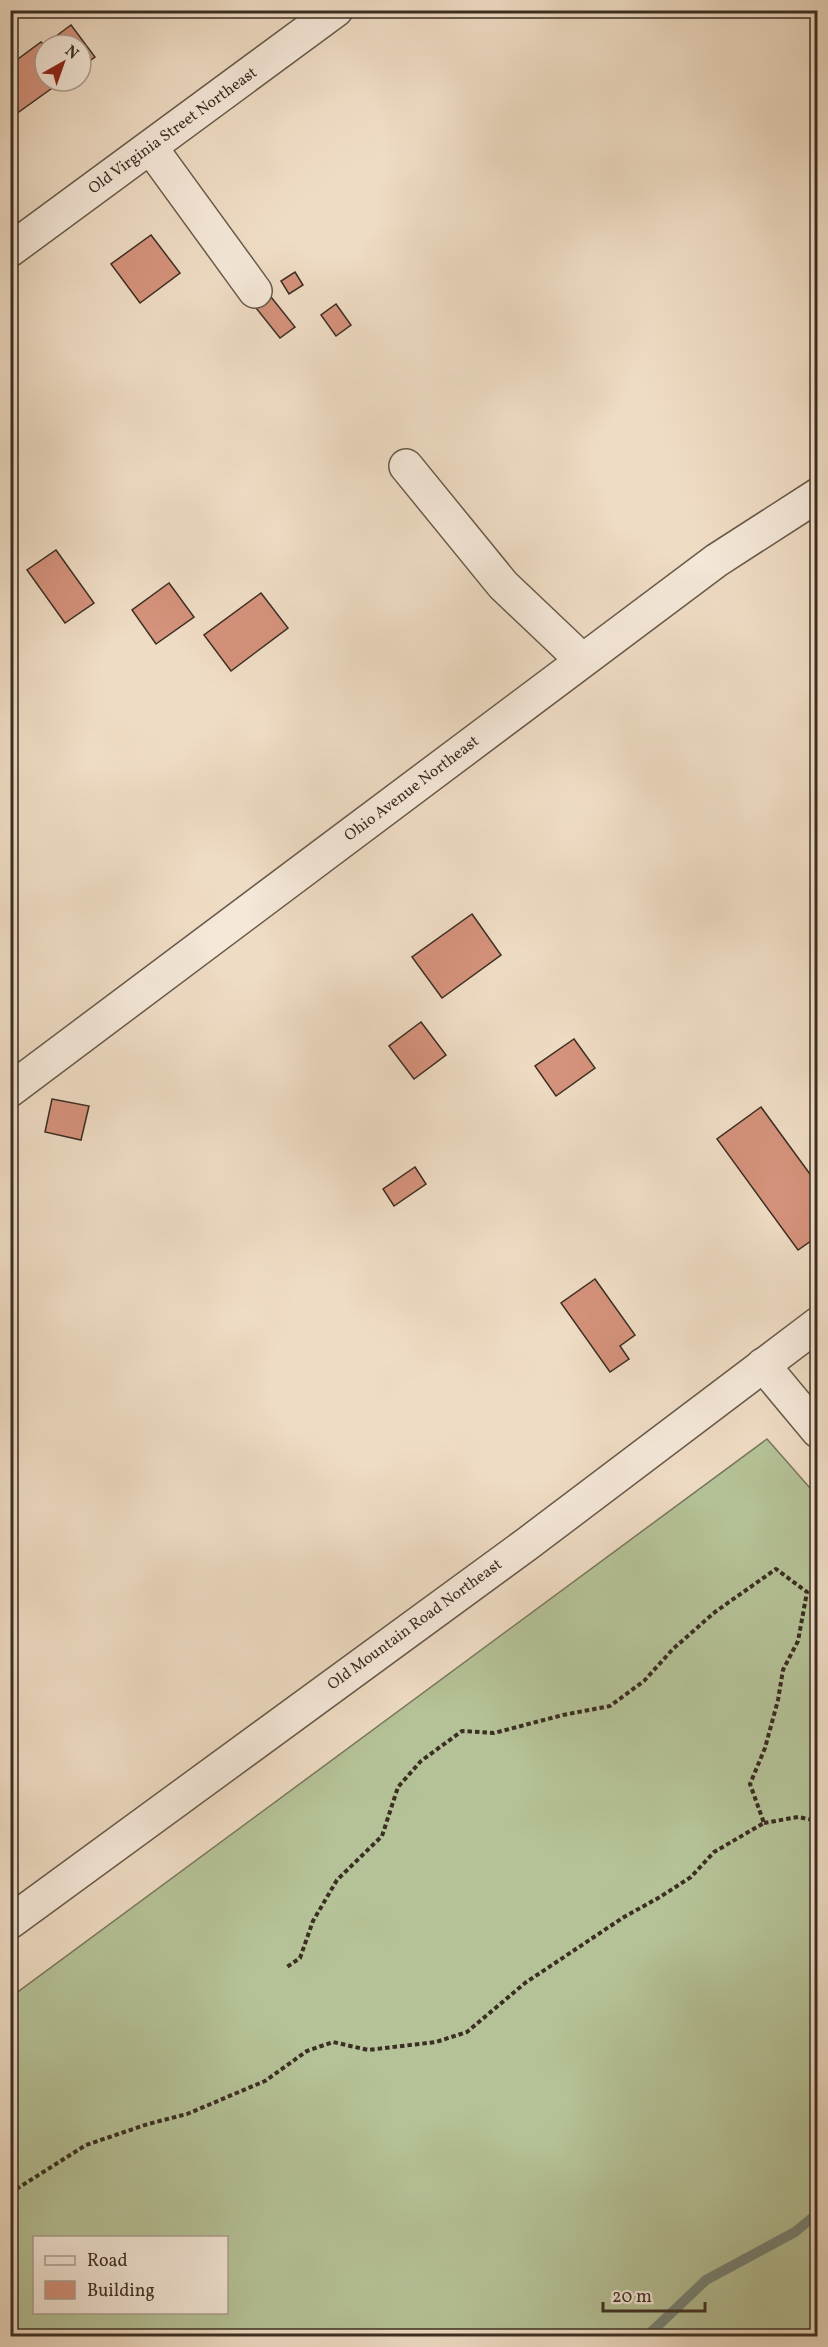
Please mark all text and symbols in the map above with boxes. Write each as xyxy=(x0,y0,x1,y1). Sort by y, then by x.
north arrow xyxy=(33,33,93,93)
text: N xyxy=(60,41,83,65)
street label: Old Virginia Street Northeast xyxy=(84,62,262,200)
street label: Ohio Avenue Northeast xyxy=(340,731,484,847)
street label: Old Mountain Road Northeast xyxy=(323,1554,507,1696)
legend xyxy=(33,2236,228,2314)
text: Road xyxy=(87,2249,128,2274)
scale bar xyxy=(603,2275,705,2313)
text: Building xyxy=(87,2279,155,2304)
text: 20 m xyxy=(612,2285,652,2310)

